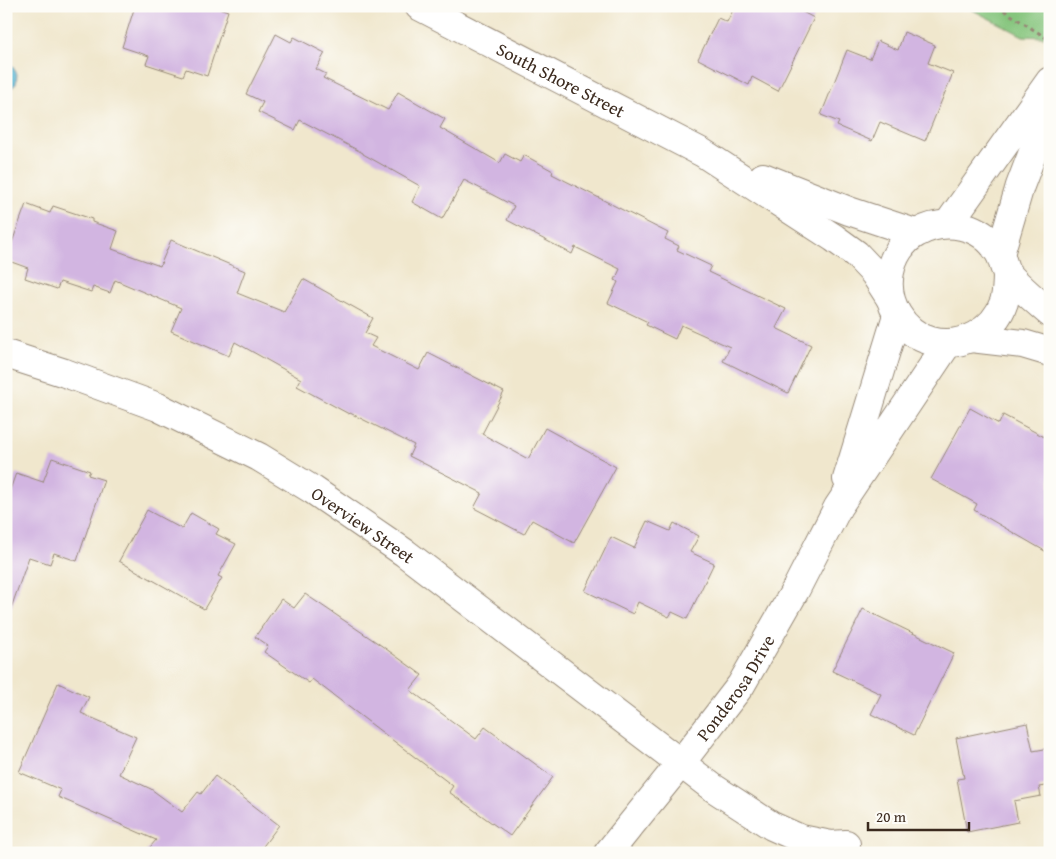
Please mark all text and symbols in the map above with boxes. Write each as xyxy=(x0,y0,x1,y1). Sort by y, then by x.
street label: South Shore Street xyxy=(492,35,631,124)
street label: Overview Street xyxy=(306,479,421,570)
street label: Ponderosa Drive xyxy=(689,629,781,746)
scale bar xyxy=(868,799,970,831)
text: 20 m xyxy=(876,806,907,827)

